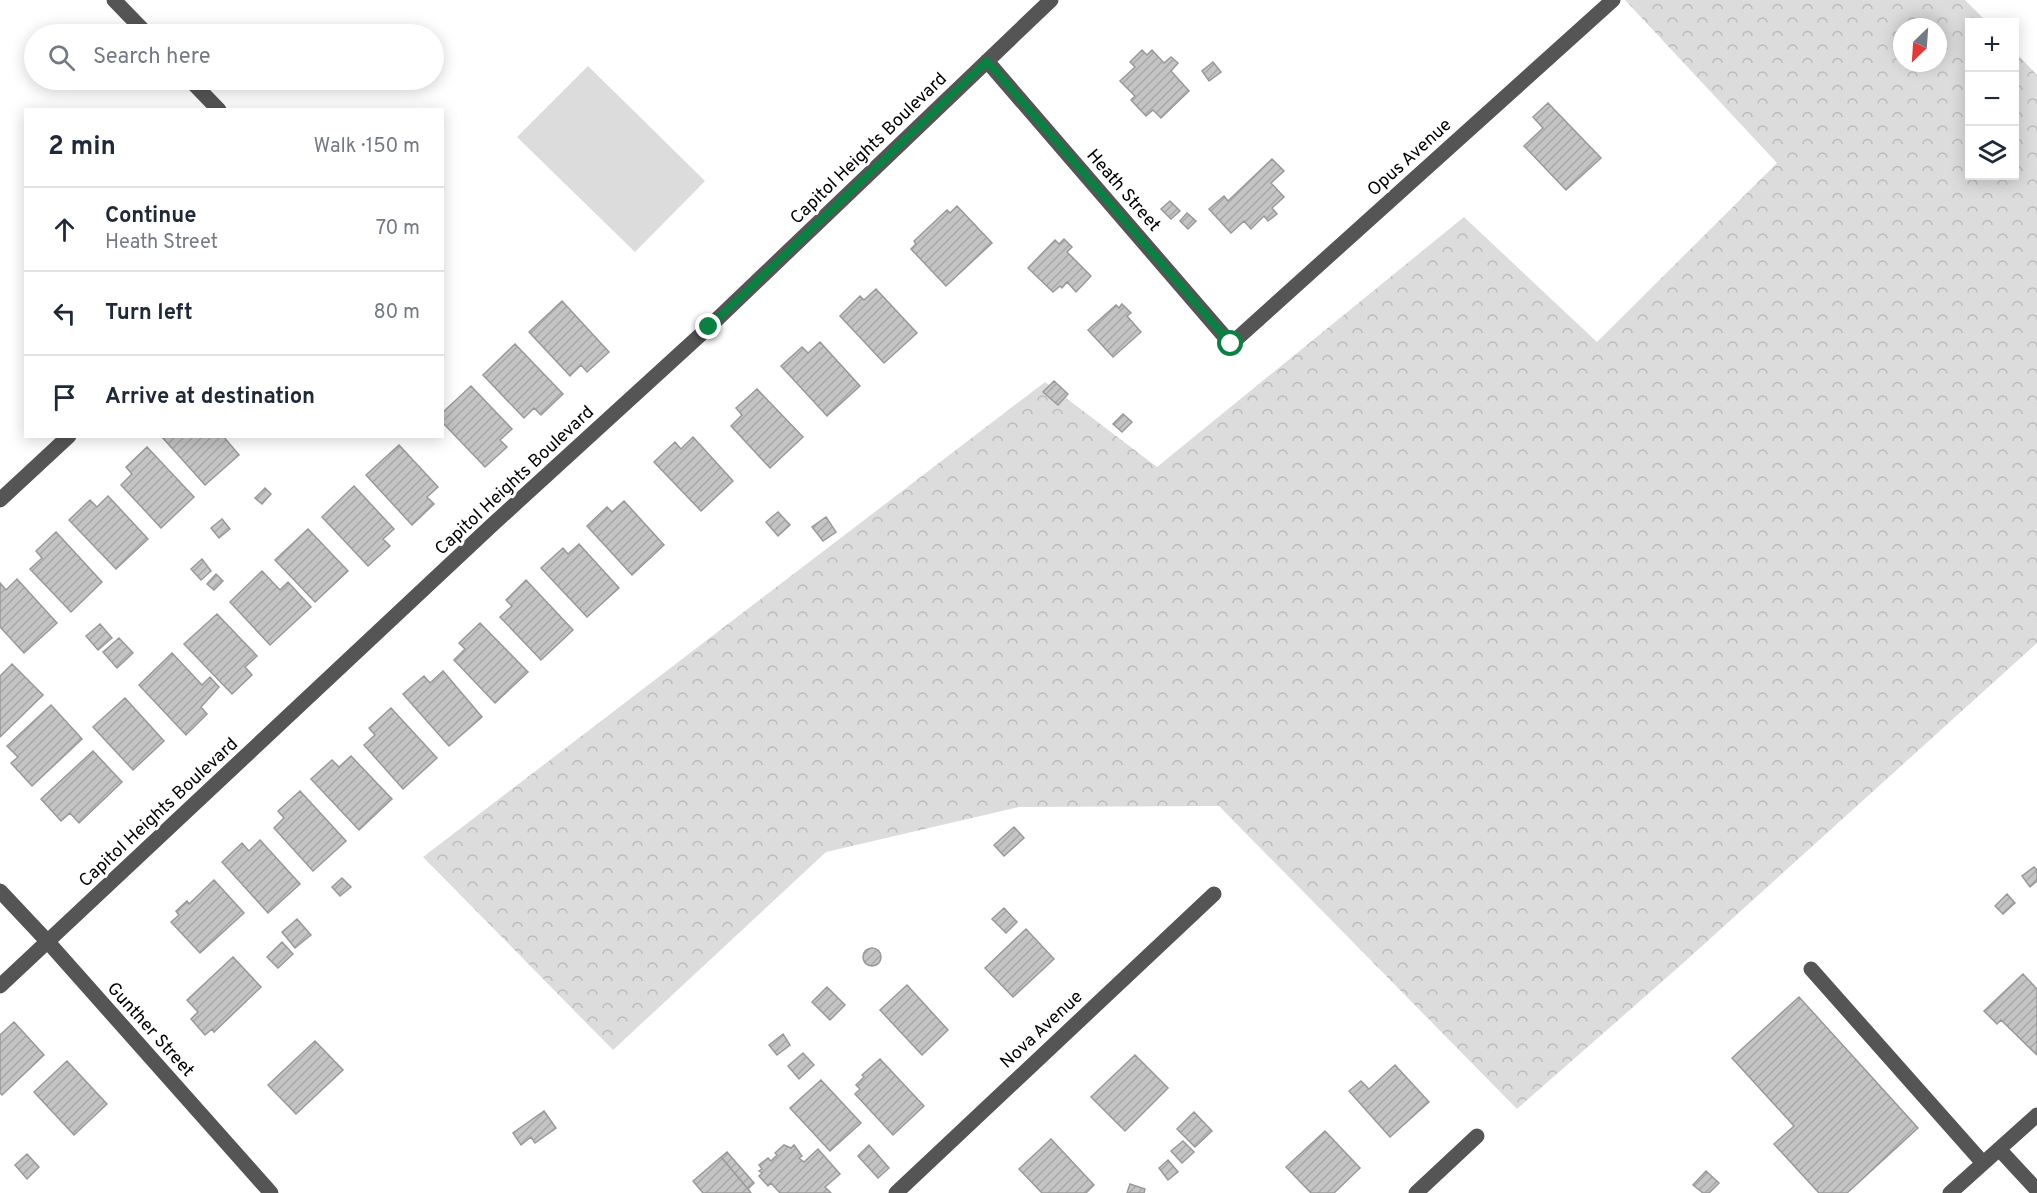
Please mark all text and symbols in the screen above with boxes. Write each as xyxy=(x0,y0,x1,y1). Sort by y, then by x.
north arrow xyxy=(1893,18,1947,72)
map controls xyxy=(1965,18,2019,180)
button: + xyxy=(1965,18,2019,72)
search box xyxy=(24,24,444,90)
icon: search xyxy=(45,41,78,74)
text: Search here xyxy=(93,44,211,71)
street label: Capitol Heights Boulevard xyxy=(786,68,952,230)
button: − xyxy=(1965,72,2019,126)
street label: Opus Avenue xyxy=(1363,114,1457,202)
button: layers xyxy=(1965,126,2019,180)
text: 2 min xyxy=(48,131,116,164)
text: Walk · 150 m xyxy=(314,134,420,160)
street label: Heath Street xyxy=(1081,145,1165,237)
text: Continue xyxy=(105,203,196,230)
icon: ahead xyxy=(48,213,81,246)
text: 70 m xyxy=(376,216,420,242)
text: Heath Street xyxy=(105,230,218,256)
icon: left xyxy=(48,297,81,330)
text: Turn left xyxy=(105,300,193,327)
text: 80 m xyxy=(374,300,420,326)
route end xyxy=(695,313,721,339)
route start xyxy=(1217,330,1243,356)
icon: arrive xyxy=(48,381,81,414)
text: Arrive at destination xyxy=(105,384,315,411)
street label: Capitol Heights Boulevard xyxy=(431,401,599,561)
street label: Capitol Heights Boulevard xyxy=(75,733,243,893)
street label: Gunther Street xyxy=(101,978,199,1082)
street label: Nova Avenue xyxy=(996,986,1088,1074)

